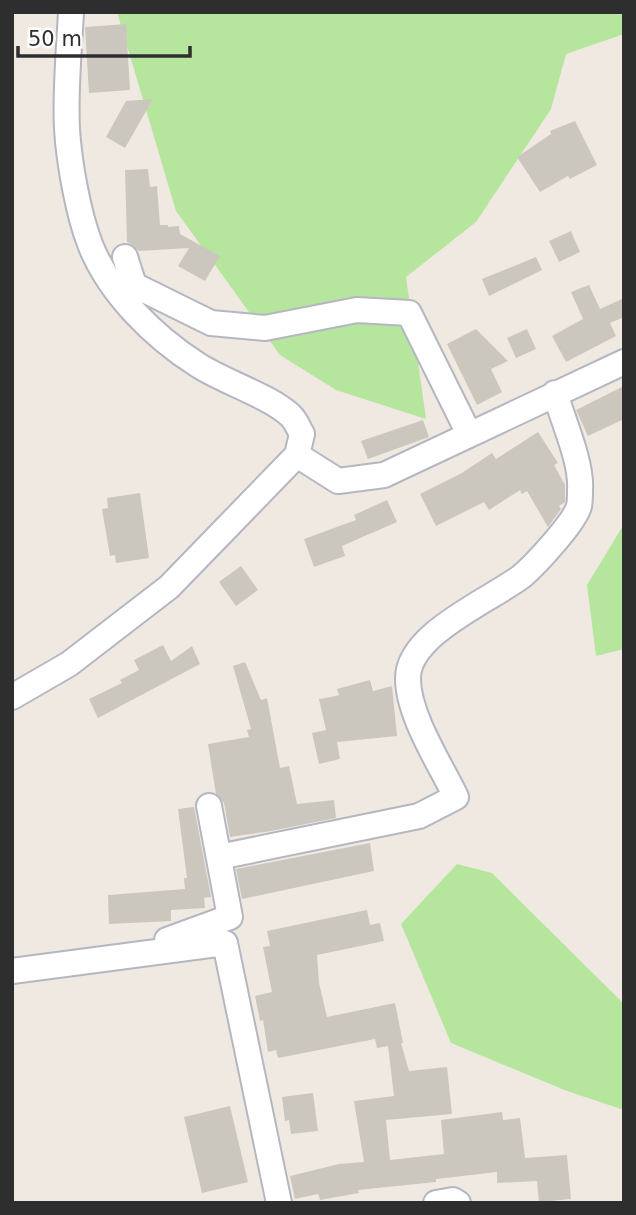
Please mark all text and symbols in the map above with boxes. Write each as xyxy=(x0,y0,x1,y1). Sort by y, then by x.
scale bar xyxy=(18,14,189,58)
text: 50 m xyxy=(28,27,82,51)

